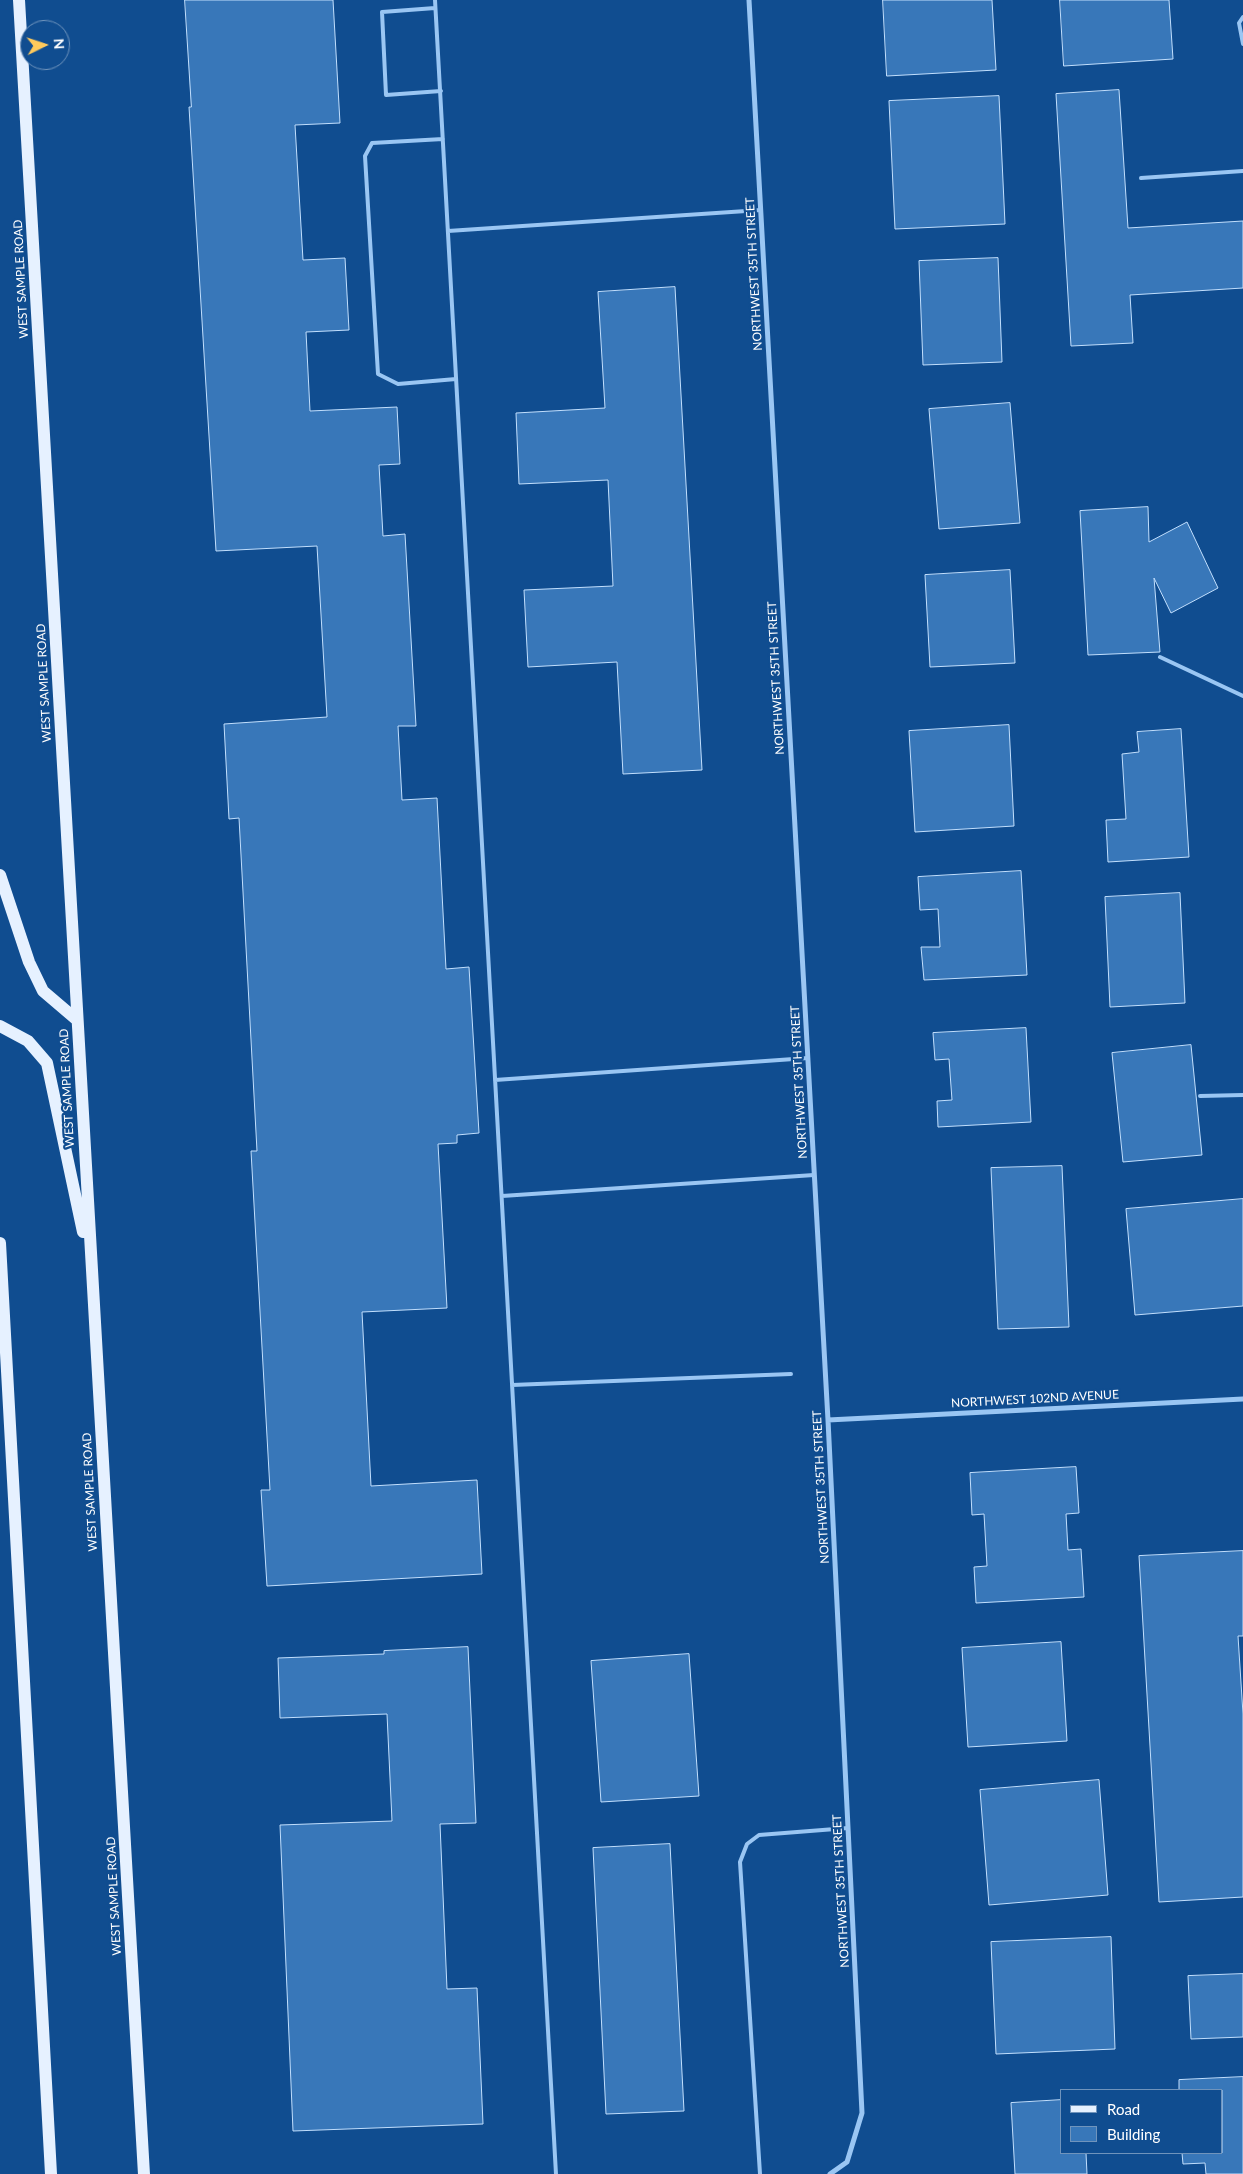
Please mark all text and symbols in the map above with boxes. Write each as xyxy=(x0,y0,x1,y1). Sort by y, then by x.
north arrow xyxy=(20,20,70,70)
text: N xyxy=(51,38,68,50)
street label: NORTHWEST 35TH STREET xyxy=(743,197,765,351)
street label: WEST SAMPLE ROAD xyxy=(11,219,31,339)
street label: NORTHWEST 35TH STREET xyxy=(765,601,787,755)
street label: WEST SAMPLE ROAD xyxy=(34,623,54,743)
street label: NORTHWEST 35TH STREET xyxy=(788,1005,810,1159)
street label: WEST SAMPLE ROAD xyxy=(57,1028,77,1148)
street label: NORTHWEST 102ND AVENUE xyxy=(951,1387,1119,1411)
street label: NORTHWEST 35TH STREET xyxy=(810,1410,832,1564)
street label: WEST SAMPLE ROAD xyxy=(80,1432,100,1552)
street label: NORTHWEST 35TH STREET xyxy=(830,1814,852,1968)
street label: WEST SAMPLE ROAD xyxy=(104,1836,124,1956)
legend xyxy=(1060,2089,1223,2154)
text: Road xyxy=(1107,2100,1140,2118)
text: Building xyxy=(1107,2125,1160,2143)

